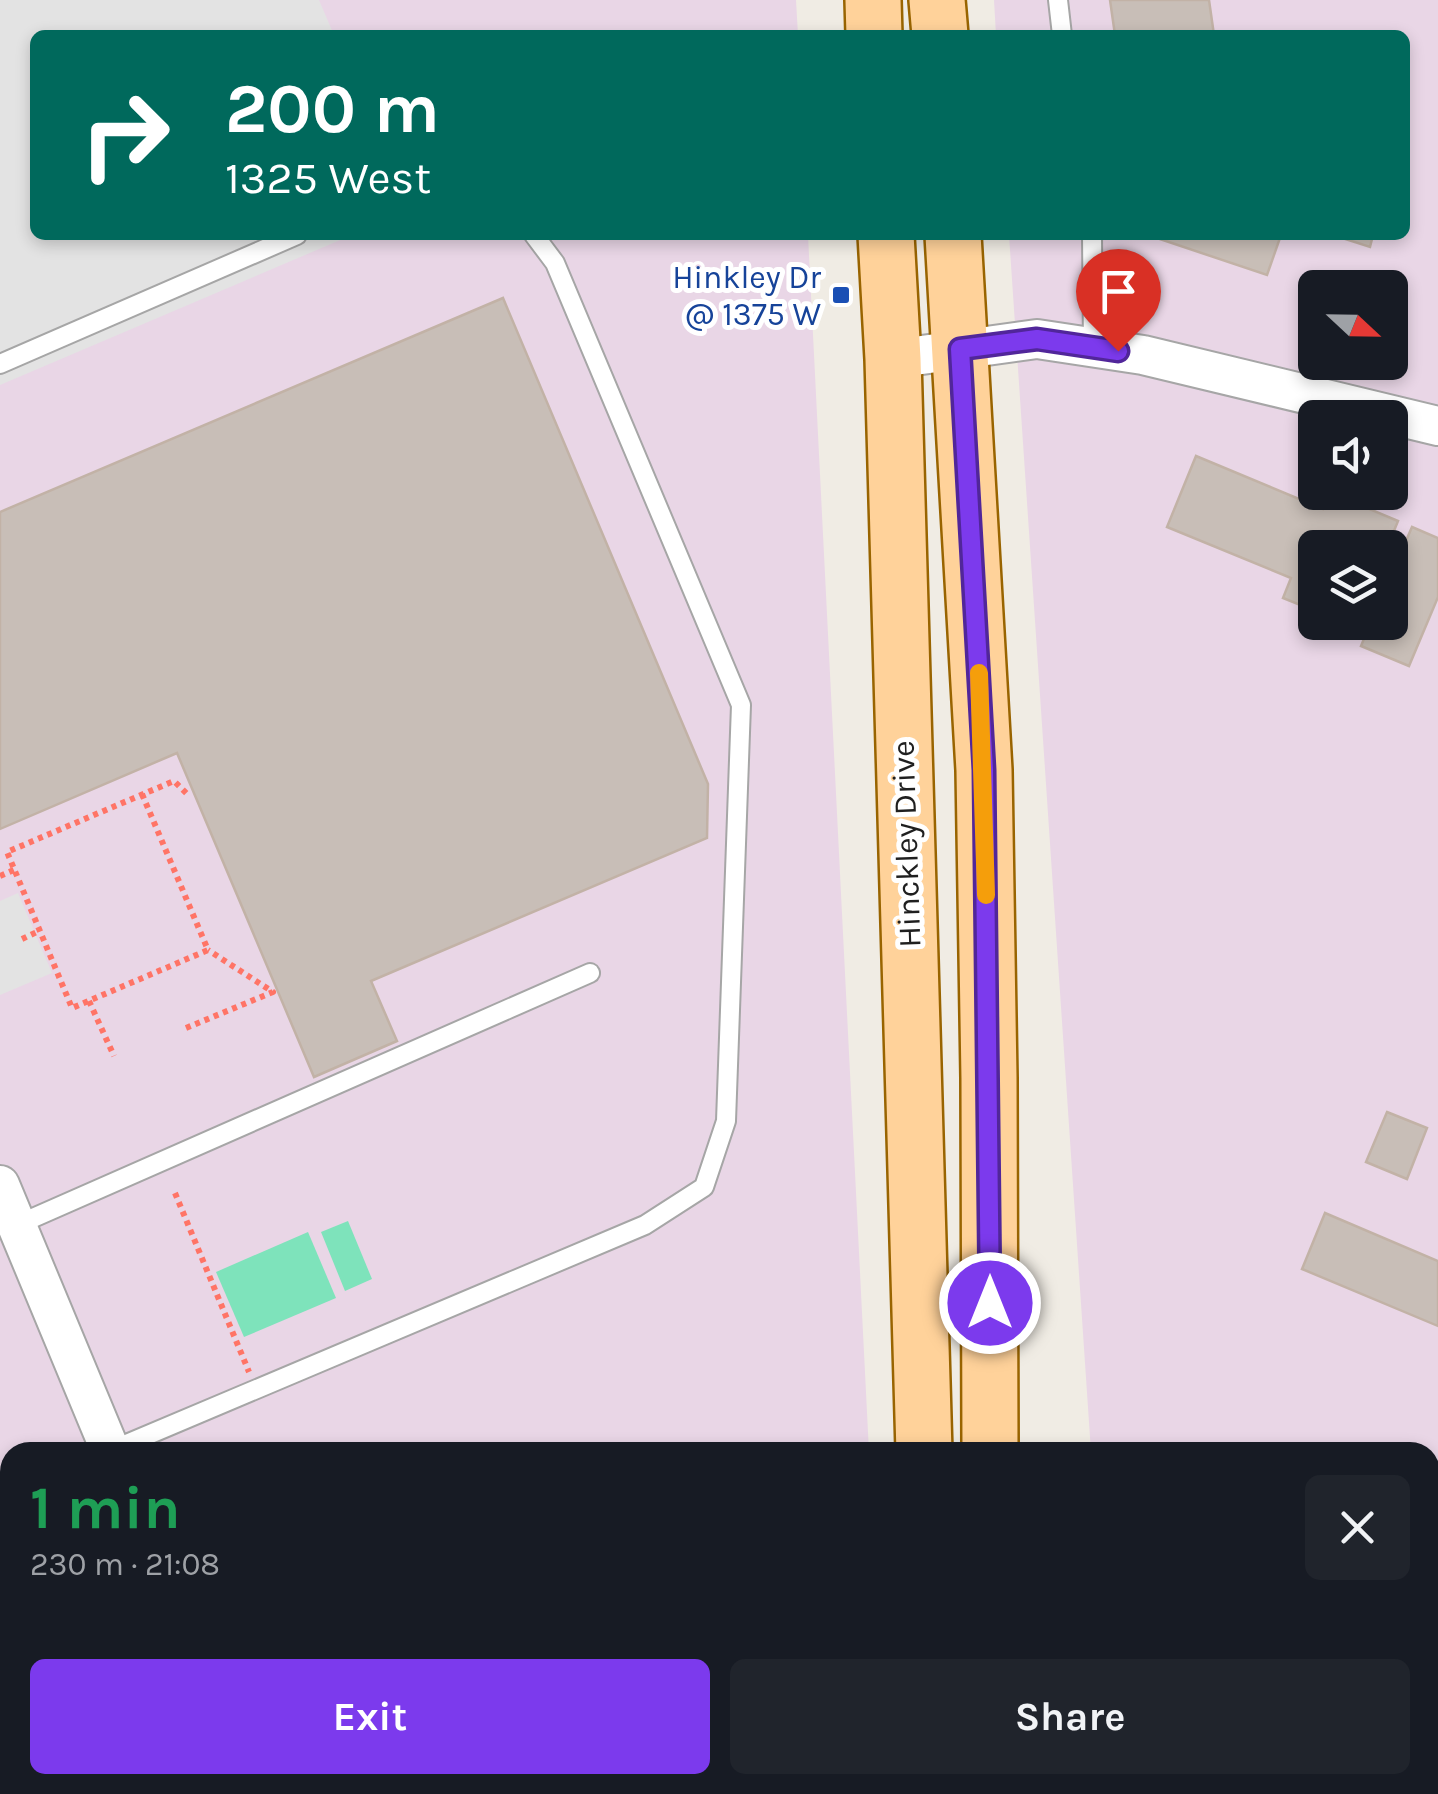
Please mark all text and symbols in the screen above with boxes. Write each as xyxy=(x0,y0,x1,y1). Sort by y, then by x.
text: 200 m xyxy=(225,68,440,150)
icon: right xyxy=(60,70,190,200)
text: 1325 West xyxy=(225,152,431,204)
pin xyxy=(1076,249,1161,352)
place label: Hinkley Dr @ 1375 W xyxy=(672,259,821,333)
icon: arrive xyxy=(1091,264,1146,319)
north arrow xyxy=(1298,270,1408,380)
map controls xyxy=(1298,270,1408,640)
marker: Hinkley Dr @ 1375 W xyxy=(830,284,852,306)
button: sound xyxy=(1298,400,1408,510)
button: layers xyxy=(1298,530,1408,640)
street label: Hinckley Drive xyxy=(884,740,929,948)
position arrow xyxy=(938,1251,1042,1355)
text: 1 min xyxy=(30,1473,181,1543)
button: close xyxy=(1305,1475,1410,1580)
text: 230 m · 21:08 xyxy=(30,1546,220,1583)
button: Exit xyxy=(30,1659,710,1774)
button: Share xyxy=(730,1659,1410,1774)

